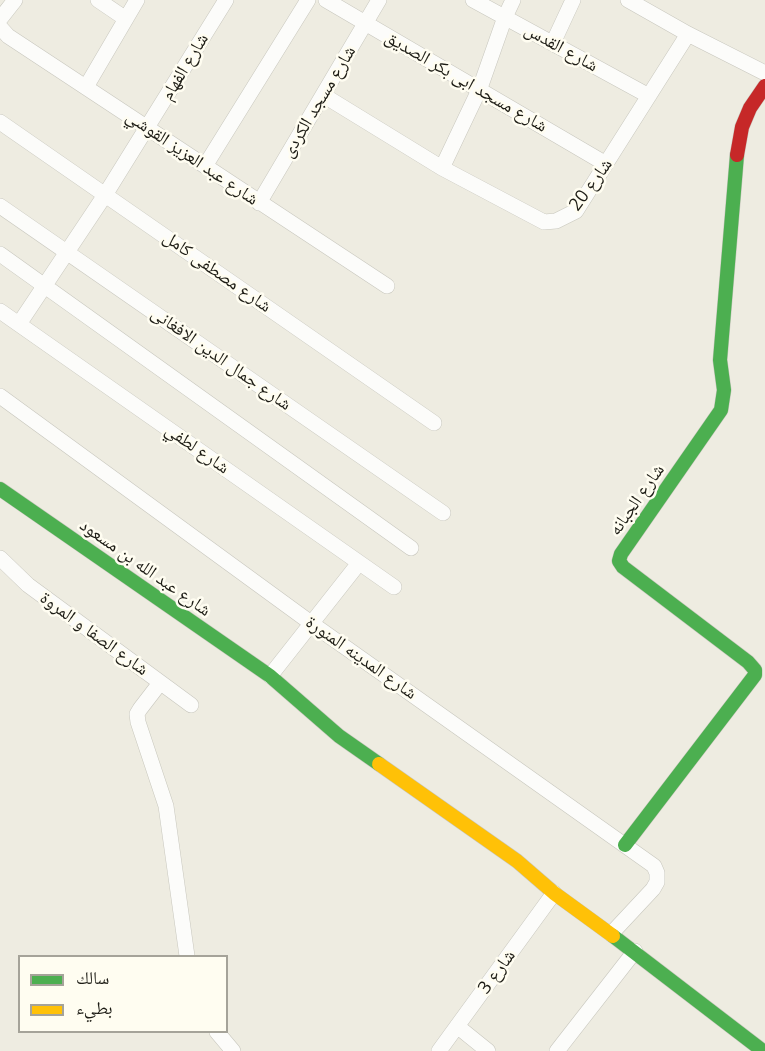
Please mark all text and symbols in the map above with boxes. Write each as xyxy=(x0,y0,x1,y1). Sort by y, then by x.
street label: شارع القدس xyxy=(520,19,602,77)
street label: شارع مسجد ابى بكر الصديق xyxy=(381,27,551,137)
street label: شارع الفهام xyxy=(157,30,213,104)
street label: شارع مسجد الكردى xyxy=(277,42,361,162)
street label: شارع عبد العزيز القوشي xyxy=(122,106,262,210)
street label: شارع 20 xyxy=(565,155,617,215)
street label: شارع مصطفى كامل xyxy=(159,227,275,317)
street label: شارع جمال الدين الافغانى xyxy=(147,302,295,416)
street label: شارع لطفي xyxy=(161,419,233,479)
street label: شارع الجبانه xyxy=(605,460,669,540)
street label: شارع عبد الله بن مسعود xyxy=(75,515,215,621)
street label: شارع الصفا و المروة xyxy=(36,587,152,681)
street label: شارع المدينه المنورة xyxy=(301,612,421,704)
street label: شارع 3 xyxy=(474,946,520,998)
legend xyxy=(18,955,228,1033)
text: سالك xyxy=(76,965,109,989)
text: بطيء xyxy=(76,995,113,1019)

